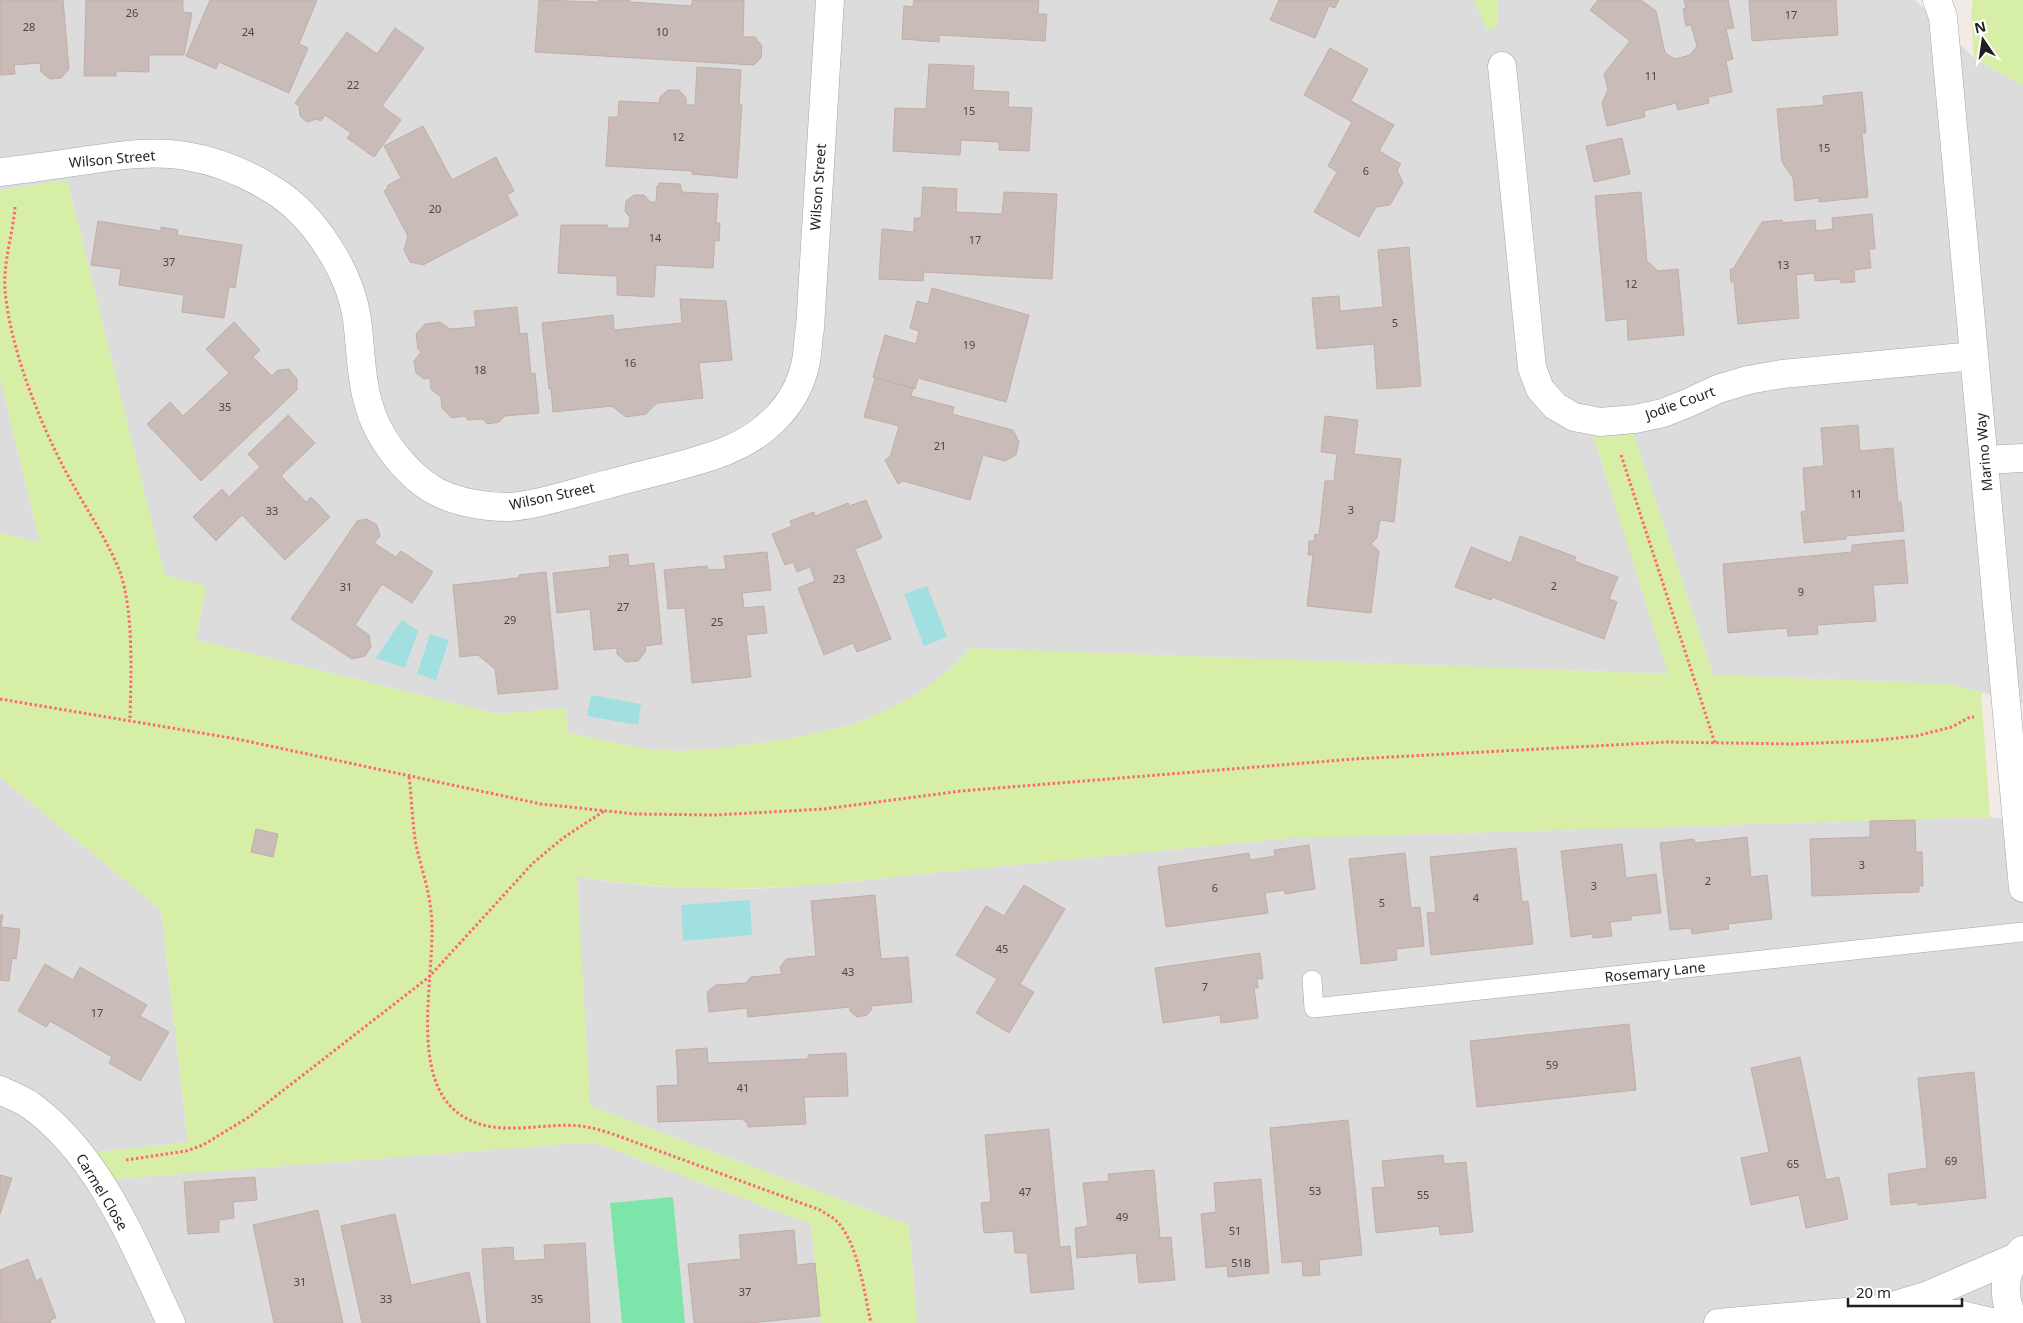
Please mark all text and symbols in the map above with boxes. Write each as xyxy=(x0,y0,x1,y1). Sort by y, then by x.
house number: 26 xyxy=(126,5,138,20)
house number: 17 xyxy=(1785,7,1797,22)
north arrow xyxy=(1958,15,2008,65)
text: N xyxy=(1972,16,1988,37)
house number: 28 xyxy=(23,19,35,34)
house number: 24 xyxy=(242,24,255,39)
house number: 10 xyxy=(656,24,668,39)
house number: 11 xyxy=(1645,68,1657,83)
house number: 22 xyxy=(347,77,359,92)
house number: 15 xyxy=(963,103,975,118)
house number: 12 xyxy=(672,129,684,144)
house number: 15 xyxy=(1818,140,1830,155)
street label: Wilson Street xyxy=(805,143,830,231)
street label: Wilson Street xyxy=(68,145,156,172)
house number: 6 xyxy=(1363,163,1369,178)
house number: 20 xyxy=(429,201,441,216)
house number: 14 xyxy=(649,230,662,245)
house number: 17 xyxy=(969,232,981,247)
house number: 37 xyxy=(163,254,175,269)
house number: 13 xyxy=(1777,257,1789,272)
house number: 12 xyxy=(1625,276,1637,291)
house number: 5 xyxy=(1392,315,1398,330)
house number: 19 xyxy=(963,337,975,352)
house number: 16 xyxy=(624,355,636,370)
house number: 18 xyxy=(474,362,486,377)
street label: Jodie Court xyxy=(1640,381,1717,425)
house number: 35 xyxy=(219,399,231,414)
street label: Marino Way xyxy=(1971,411,1996,492)
house number: 21 xyxy=(934,438,946,453)
street label: Wilson Street xyxy=(507,477,596,514)
house number: 11 xyxy=(1850,486,1862,501)
house number: 3 xyxy=(1348,502,1354,517)
house number: 33 xyxy=(266,503,278,518)
house number: 23 xyxy=(833,571,845,586)
house number: 2 xyxy=(1551,578,1557,593)
house number: 31 xyxy=(340,579,352,594)
house number: 9 xyxy=(1798,584,1804,599)
house number: 27 xyxy=(617,599,629,614)
house number: 29 xyxy=(504,612,516,627)
house number: 25 xyxy=(711,614,723,629)
house number: 3 xyxy=(1859,857,1865,872)
house number: 2 xyxy=(1705,873,1711,888)
house number: 3 xyxy=(1591,878,1597,893)
house number: 6 xyxy=(1212,880,1218,895)
house number: 4 xyxy=(1473,890,1480,905)
house number: 5 xyxy=(1379,895,1385,910)
house number: 45 xyxy=(996,941,1008,956)
street label: Rosemary Lane xyxy=(1604,957,1706,986)
house number: 43 xyxy=(842,964,854,979)
house number: 7 xyxy=(1202,979,1208,994)
house number: 17 xyxy=(91,1005,103,1020)
house number: 59 xyxy=(1546,1057,1558,1072)
house number: 41 xyxy=(737,1080,749,1095)
street label: Carmel Close xyxy=(72,1150,133,1234)
house number: 69 xyxy=(1945,1153,1957,1168)
house number: 65 xyxy=(1787,1156,1799,1171)
house number: 53 xyxy=(1309,1183,1321,1198)
house number: 47 xyxy=(1019,1184,1031,1199)
house number: 55 xyxy=(1417,1187,1429,1202)
house number: 49 xyxy=(1116,1209,1128,1224)
house number: 51 xyxy=(1229,1223,1241,1238)
house number: 51B xyxy=(1231,1255,1251,1270)
house number: 31 xyxy=(294,1274,306,1289)
scale bar xyxy=(1848,1276,1962,1308)
text: 20 m xyxy=(1856,1282,1891,1302)
house number: 37 xyxy=(739,1284,751,1299)
house number: 33 xyxy=(380,1291,392,1306)
house number: 35 xyxy=(531,1291,543,1306)

